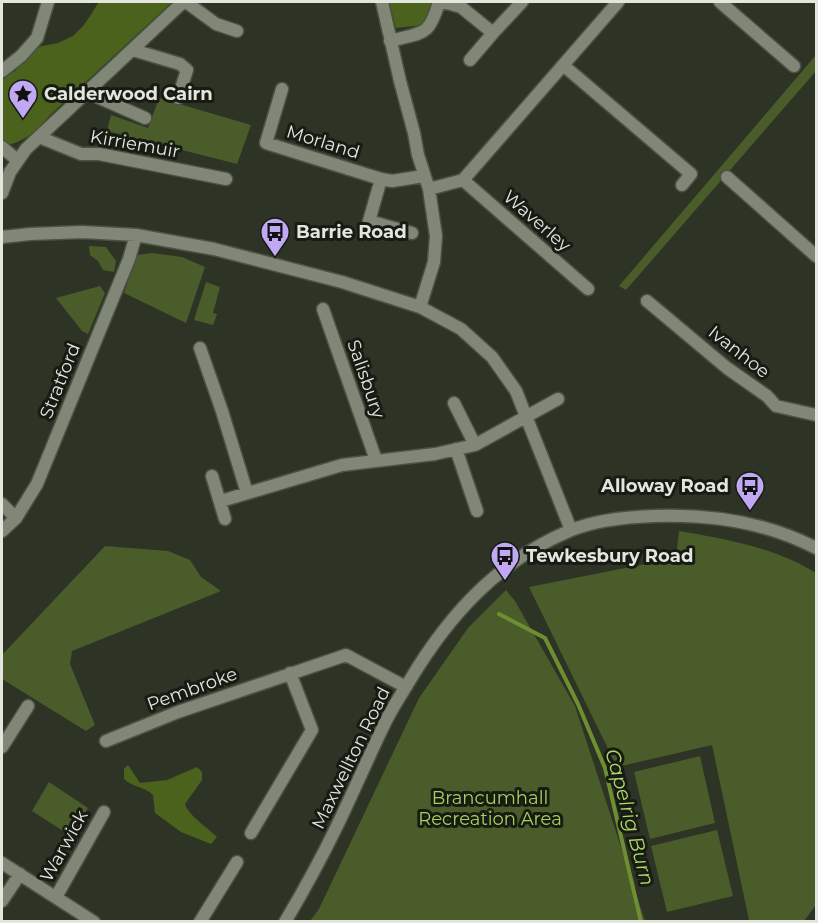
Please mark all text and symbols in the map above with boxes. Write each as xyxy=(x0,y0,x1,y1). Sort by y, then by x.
place icon: Calderwood Cairn xyxy=(7,78,39,120)
place label: Calderwood Cairn xyxy=(44,83,213,105)
street label: Morland xyxy=(284,120,362,164)
street label: Kirriemuir xyxy=(88,125,182,163)
street label: Waverley xyxy=(499,186,575,256)
bus stop icon: Barrie Road xyxy=(259,216,291,258)
place label: Barrie Road xyxy=(296,221,407,243)
street label: Ivanhoe xyxy=(704,321,774,383)
street label: Salisbury xyxy=(342,337,390,421)
street label: Stratford xyxy=(35,340,85,422)
bus stop icon: Alloway Road xyxy=(734,470,766,512)
place label: Alloway Road xyxy=(600,475,729,497)
bus stop icon: Tewkesbury Road xyxy=(489,540,521,582)
place label: Tewkesbury Road xyxy=(526,545,693,567)
street label: Pembroke xyxy=(144,662,240,715)
street label: Maxwellton Road xyxy=(307,683,395,833)
water label: Capelrig Burn xyxy=(600,746,660,888)
park label: Brancumhall Recreation Area xyxy=(418,787,562,830)
street label: Warwick xyxy=(35,806,93,886)

